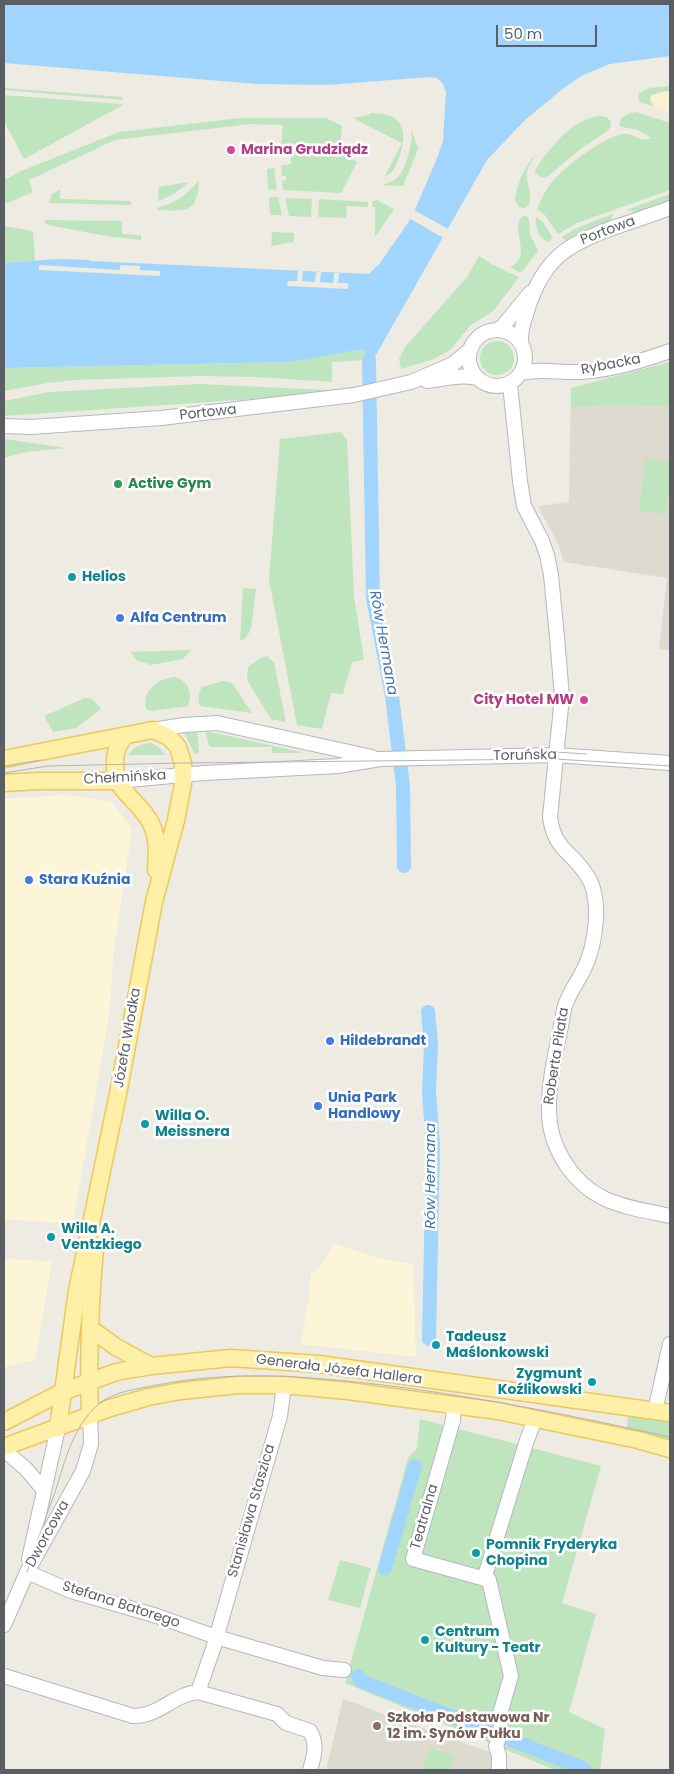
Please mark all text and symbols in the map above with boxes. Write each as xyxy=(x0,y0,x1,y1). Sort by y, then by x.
scale bar xyxy=(499,15,600,47)
text: 50 m xyxy=(504,23,542,44)
place label: Marina Grudziądz xyxy=(241,142,368,158)
marker: Marina Grudziądz xyxy=(225,144,237,156)
street label: Portowa xyxy=(578,213,638,249)
street label: Rybacka xyxy=(580,351,642,379)
street label: Portowa xyxy=(179,402,237,424)
place label: Active Gym xyxy=(128,476,211,492)
marker: Active Gym xyxy=(112,478,124,490)
place label: Helios xyxy=(82,569,126,585)
marker: Helios xyxy=(66,571,78,583)
water label: Rów Hermana xyxy=(365,589,401,697)
place label: Alfa Centrum xyxy=(130,610,227,626)
marker: Alfa Centrum xyxy=(114,612,126,624)
place label: City Hotel MW xyxy=(474,692,574,708)
marker: City Hotel MW xyxy=(578,694,590,706)
street label: Toruńska xyxy=(493,747,557,765)
street label: Chełmińska xyxy=(83,767,167,789)
place label: Stara Kuźnia xyxy=(39,872,130,888)
marker: Stara Kuźnia xyxy=(23,874,35,886)
street label: Józefa Włodka xyxy=(111,987,145,1089)
street label: Roberta Piłata xyxy=(541,1006,573,1106)
place label: Hildebrandt xyxy=(340,1033,426,1049)
marker: Hildebrandt xyxy=(324,1035,336,1047)
place label: Unia Park Handlowy xyxy=(328,1090,401,1122)
marker: Unia Park Handlowy xyxy=(312,1100,324,1112)
place label: Willa O. Meissnera xyxy=(155,1108,230,1140)
marker: Willa O. Meissnera xyxy=(139,1118,151,1130)
water label: Rów Hermana xyxy=(422,1123,440,1229)
place label: Willa A. Ventzkiego xyxy=(61,1221,142,1254)
marker: Willa A. Ventzkiego xyxy=(45,1231,57,1243)
place label: Tadeusz Maślonkowski xyxy=(446,1329,549,1361)
marker: Tadeusz Maślonkowski xyxy=(430,1339,442,1351)
street label: Generała Józefa Hallera xyxy=(255,1351,423,1389)
place label: Zygmunt Koźlikowski xyxy=(498,1366,582,1398)
marker: Zygmunt Koźlikowski xyxy=(586,1376,598,1388)
street label: Stanisława Staszica xyxy=(225,1442,279,1580)
street label: Teatralna xyxy=(408,1482,442,1552)
street label: Dworcowa xyxy=(23,1498,73,1570)
place label: Pomnik Fryderyka Chopina xyxy=(486,1537,617,1570)
marker: Pomnik Fryderyka Chopina xyxy=(470,1547,482,1559)
street label: Stefana Batorego xyxy=(60,1578,182,1632)
place label: Centrum Kultury - Teatr xyxy=(435,1624,540,1656)
marker: Centrum Kultury - Teatr xyxy=(419,1634,431,1646)
place label: Szkoła Podstawowa Nr 12 im. Synów Pułku xyxy=(387,1710,549,1742)
marker: Szkoła Podstawowa Nr 12 im. Synów Pułku xyxy=(371,1720,383,1732)

